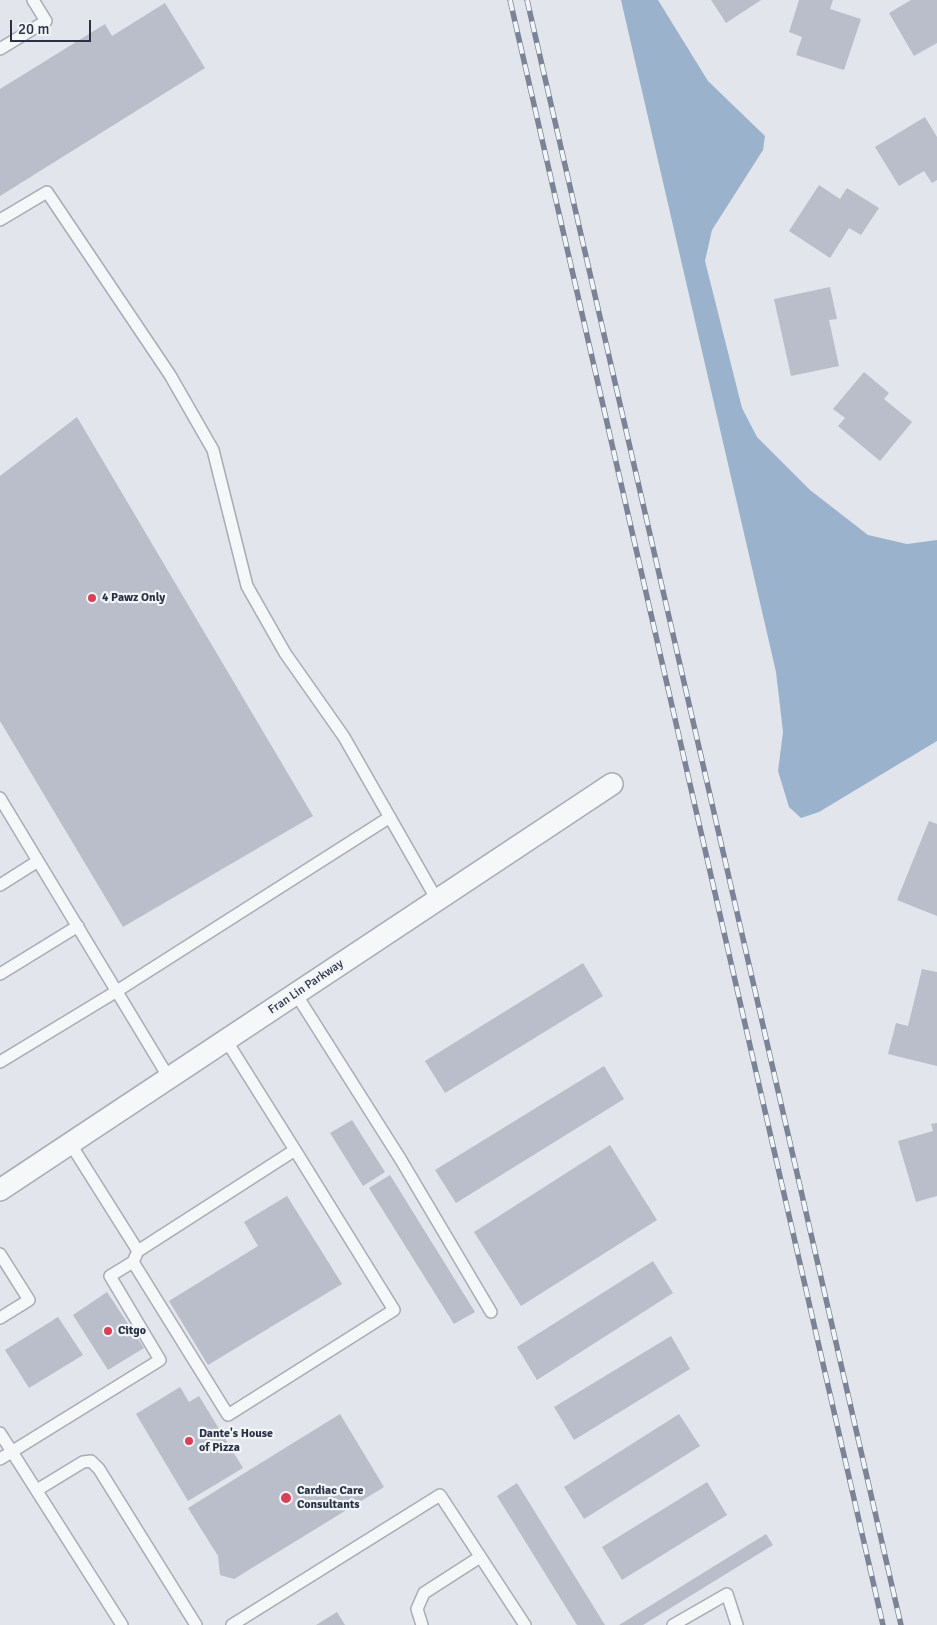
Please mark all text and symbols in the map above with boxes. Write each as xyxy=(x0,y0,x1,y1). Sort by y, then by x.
scale bar xyxy=(12,10,94,42)
text: 20 m xyxy=(18,20,49,38)
place label: 4 Pawz Only xyxy=(102,591,165,605)
marker: 4 Pawz Only xyxy=(86,592,98,604)
street label: Fran Lin Parkway xyxy=(266,957,346,1017)
place label: Citgo xyxy=(118,1324,146,1338)
marker: Citgo xyxy=(102,1325,114,1337)
place label: Dante's House of Pizza xyxy=(199,1427,273,1455)
marker: Dante's House of Pizza xyxy=(183,1435,195,1447)
place label: Cardiac Care Consultants xyxy=(297,1484,364,1512)
marker: Cardiac Care Consultants xyxy=(279,1491,293,1505)

